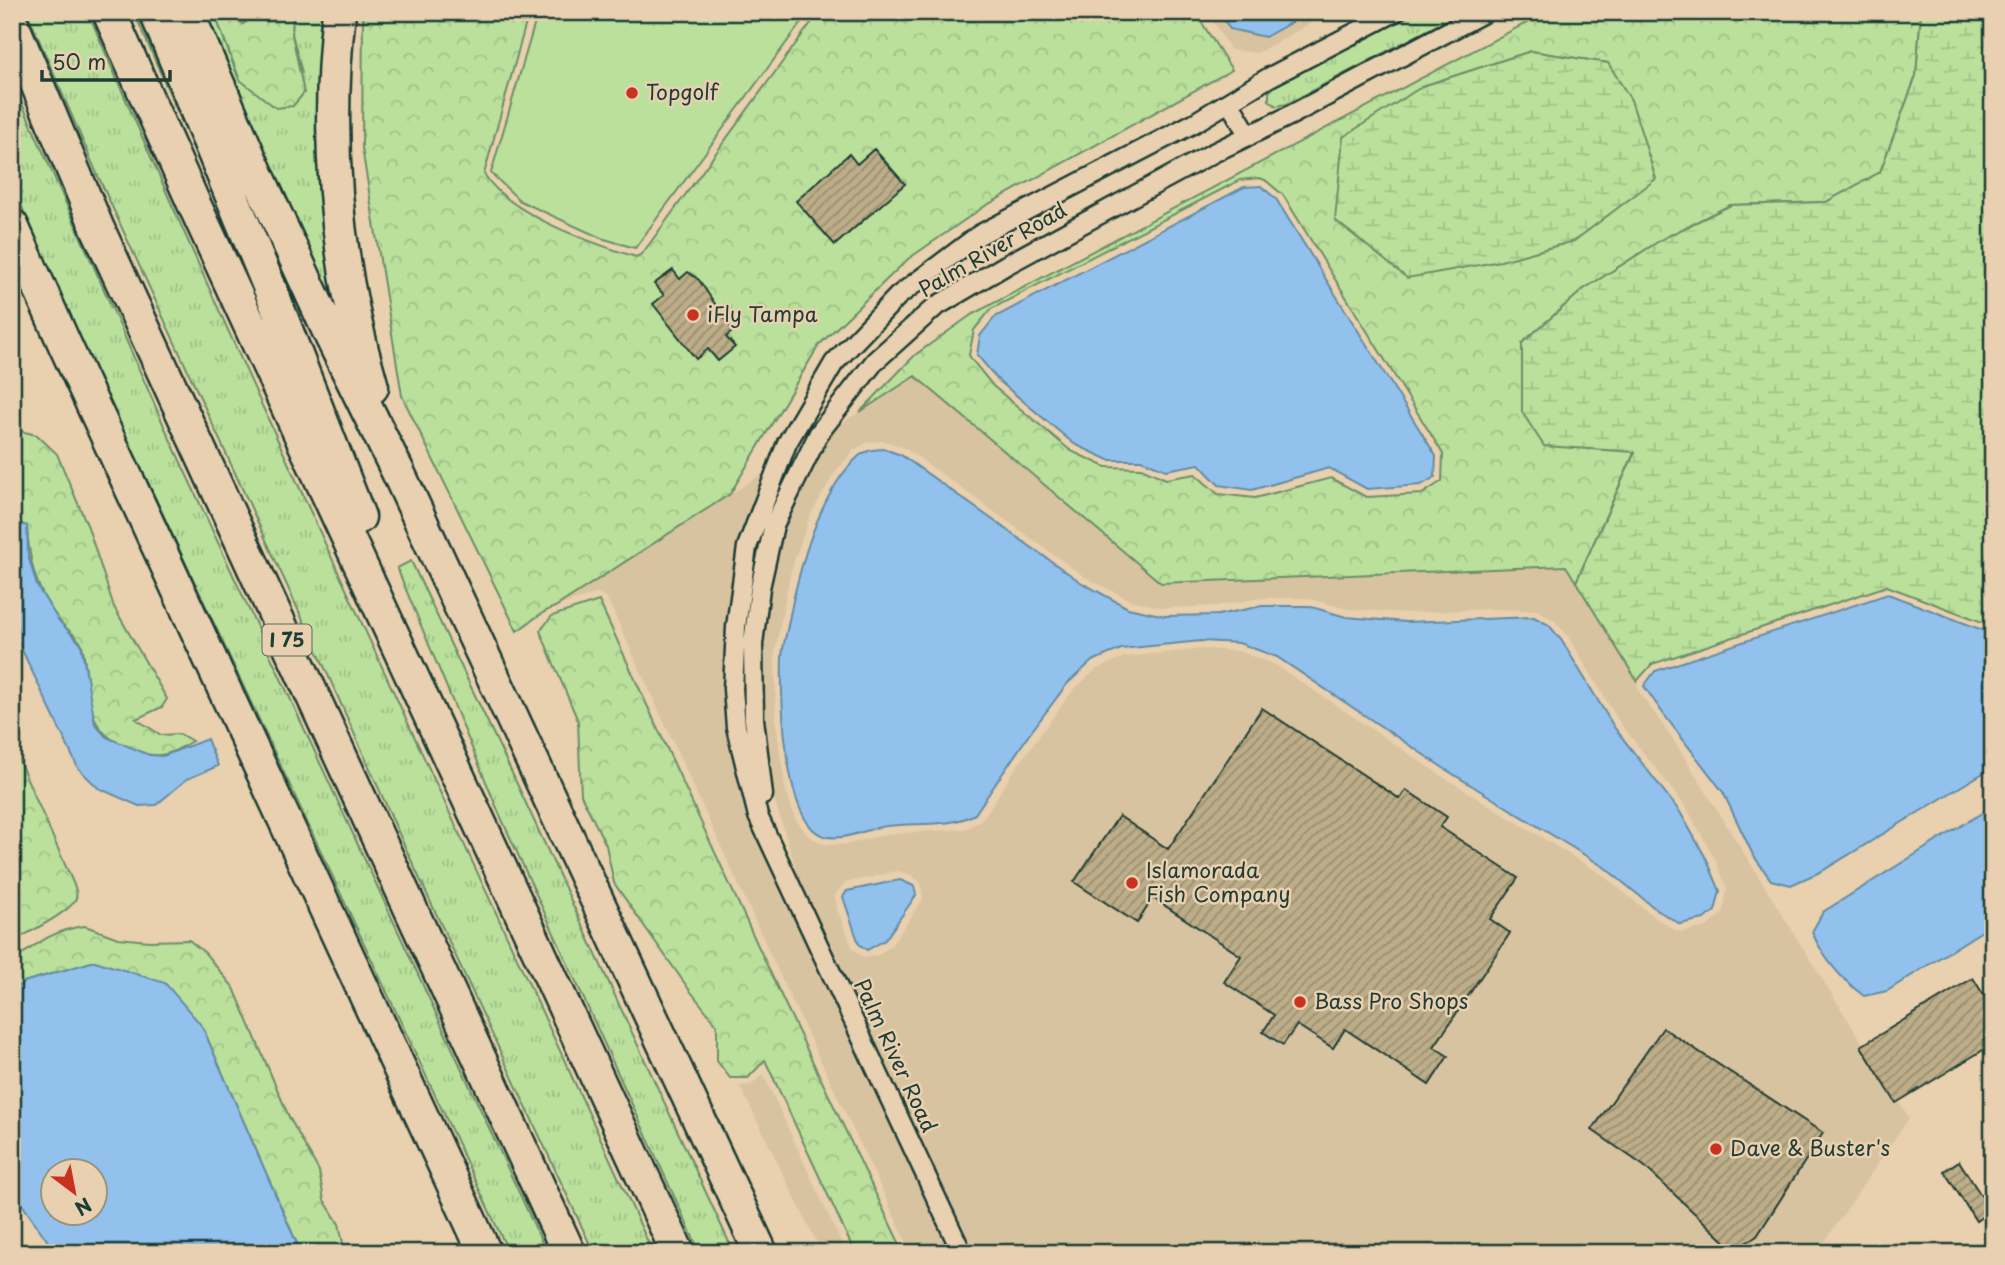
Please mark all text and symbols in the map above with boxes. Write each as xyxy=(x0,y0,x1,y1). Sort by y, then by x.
scale bar xyxy=(42,38,170,82)
text: 50 m xyxy=(52,45,106,77)
place label: Topgolf xyxy=(646,75,720,107)
marker: Topgolf xyxy=(624,85,640,101)
street label: Palm River Road xyxy=(912,193,1072,304)
place label: iFly Tampa xyxy=(707,297,818,329)
marker: iFly Tampa xyxy=(685,307,701,323)
road number: I 75 xyxy=(262,624,312,656)
place label: Islamorada Fish Company xyxy=(1146,853,1290,909)
marker: Islamorada Fish Company xyxy=(1124,875,1140,891)
street label: Palm River Road xyxy=(847,973,946,1137)
place label: Bass Pro Shops xyxy=(1314,984,1468,1016)
marker: Bass Pro Shops xyxy=(1292,994,1308,1010)
place label: Dave & Buster's xyxy=(1730,1131,1890,1163)
marker: Dave & Buster's xyxy=(1708,1141,1724,1157)
north arrow xyxy=(38,1156,108,1226)
text: N xyxy=(70,1191,97,1223)

